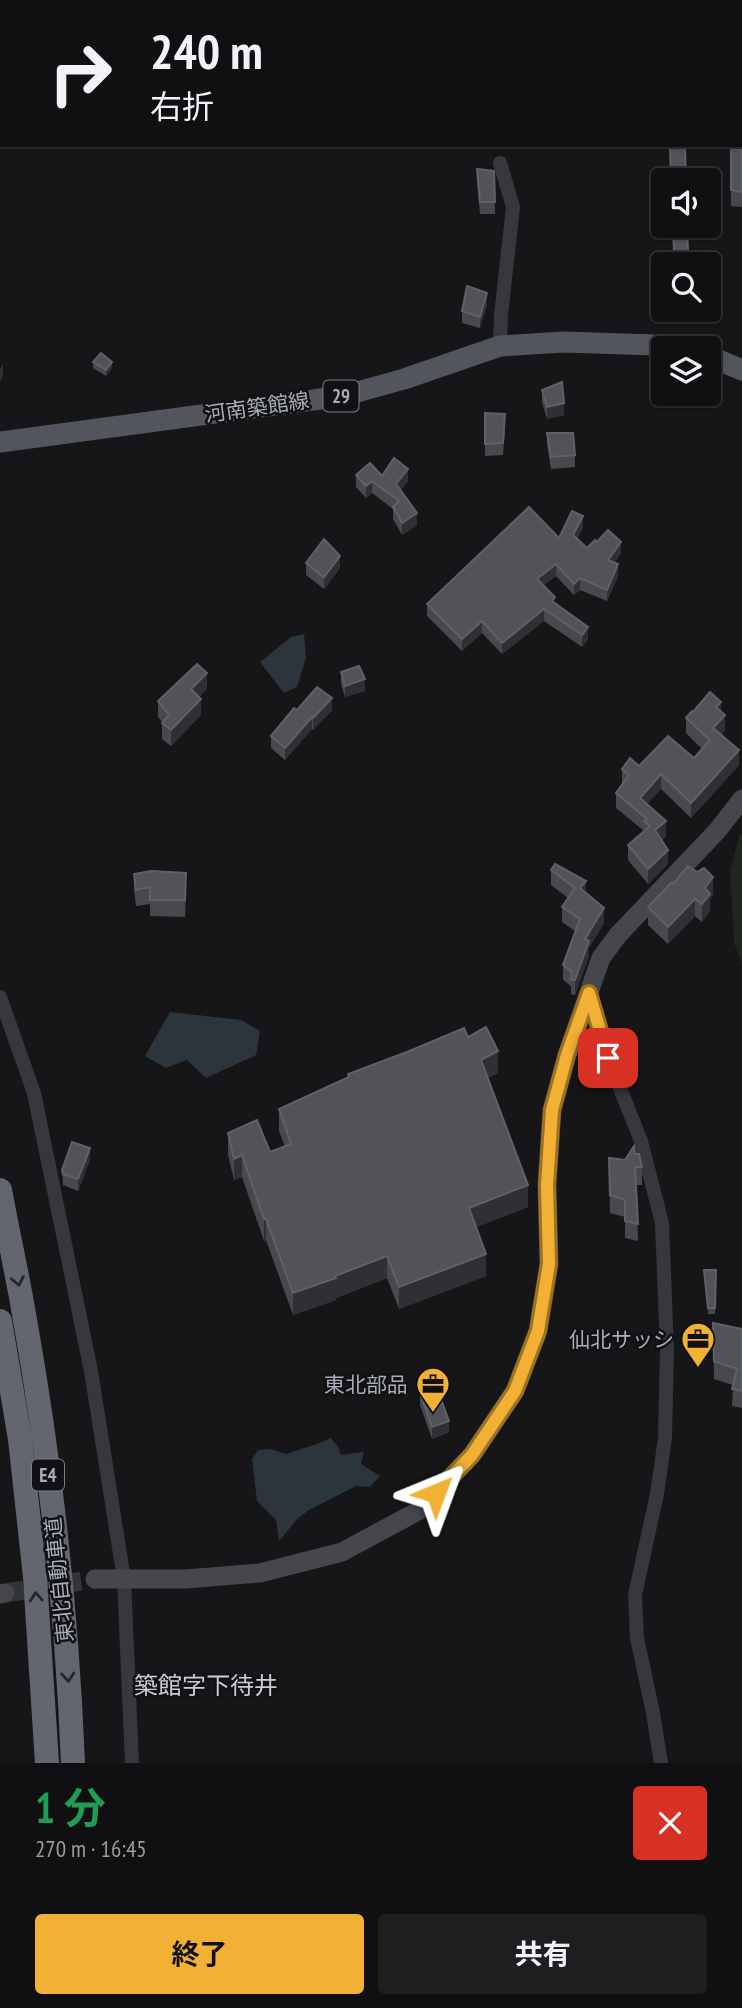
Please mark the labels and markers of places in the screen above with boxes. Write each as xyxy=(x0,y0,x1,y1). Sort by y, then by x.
pin xyxy=(578,1028,638,1088)
office icon: 仙北サッシ xyxy=(679,1320,717,1369)
place label: 仙北サッシ xyxy=(569,1326,674,1353)
office icon: 東北部品 xyxy=(414,1365,452,1414)
place label: 東北部品 xyxy=(324,1371,408,1398)

